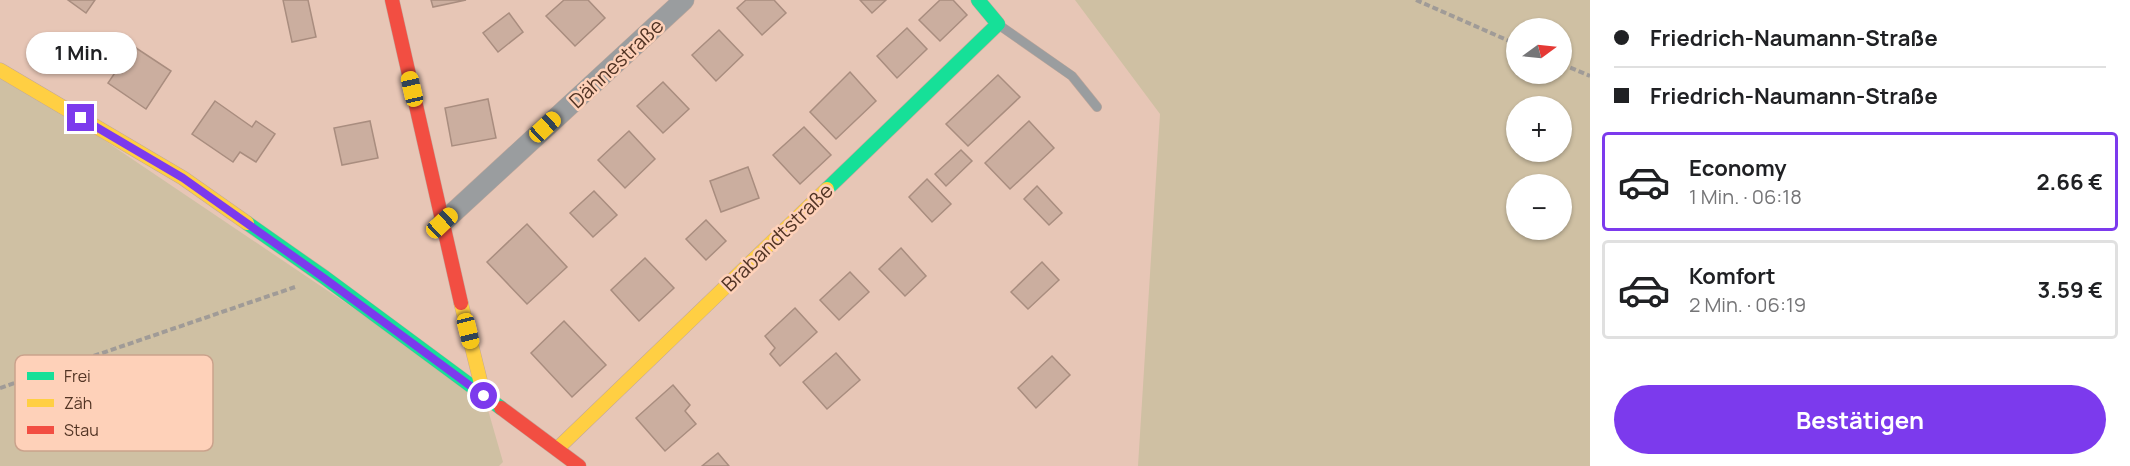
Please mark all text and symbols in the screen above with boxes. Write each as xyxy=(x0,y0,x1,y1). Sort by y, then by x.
street label: Dähnestraße xyxy=(563,12,669,114)
north arrow xyxy=(1506,18,1572,84)
map controls xyxy=(1506,18,1572,240)
text: Friedrich-Naumann-Straße xyxy=(1650,23,1938,53)
callout: 1 Min. xyxy=(26,31,136,73)
text: 1 Min. xyxy=(54,39,109,66)
car xyxy=(399,69,425,109)
text: Friedrich-Naumann-Straße xyxy=(1650,81,1938,111)
button: + xyxy=(1506,96,1572,162)
route end xyxy=(67,104,94,131)
car xyxy=(526,108,564,146)
text: Economy xyxy=(1689,153,1787,183)
icon: car xyxy=(1617,155,1671,209)
text: 2.66 € xyxy=(2036,167,2103,197)
button: − xyxy=(1506,174,1572,240)
street label: Brabandtstraße xyxy=(716,177,838,297)
text: 1 Min. · 06:18 xyxy=(1689,183,1802,210)
car xyxy=(423,204,461,242)
text: Komfort xyxy=(1689,261,1776,291)
icon: car xyxy=(1617,263,1671,317)
text: 3.59 € xyxy=(2038,275,2103,305)
text: 2 Min. · 06:19 xyxy=(1689,291,1806,318)
car xyxy=(455,311,481,351)
legend xyxy=(15,355,213,451)
text: Frei xyxy=(64,365,91,387)
route start xyxy=(470,382,497,409)
button: Bestätigen xyxy=(1614,385,2106,454)
text: Zäh xyxy=(64,392,92,414)
text: Stau xyxy=(64,419,99,441)

